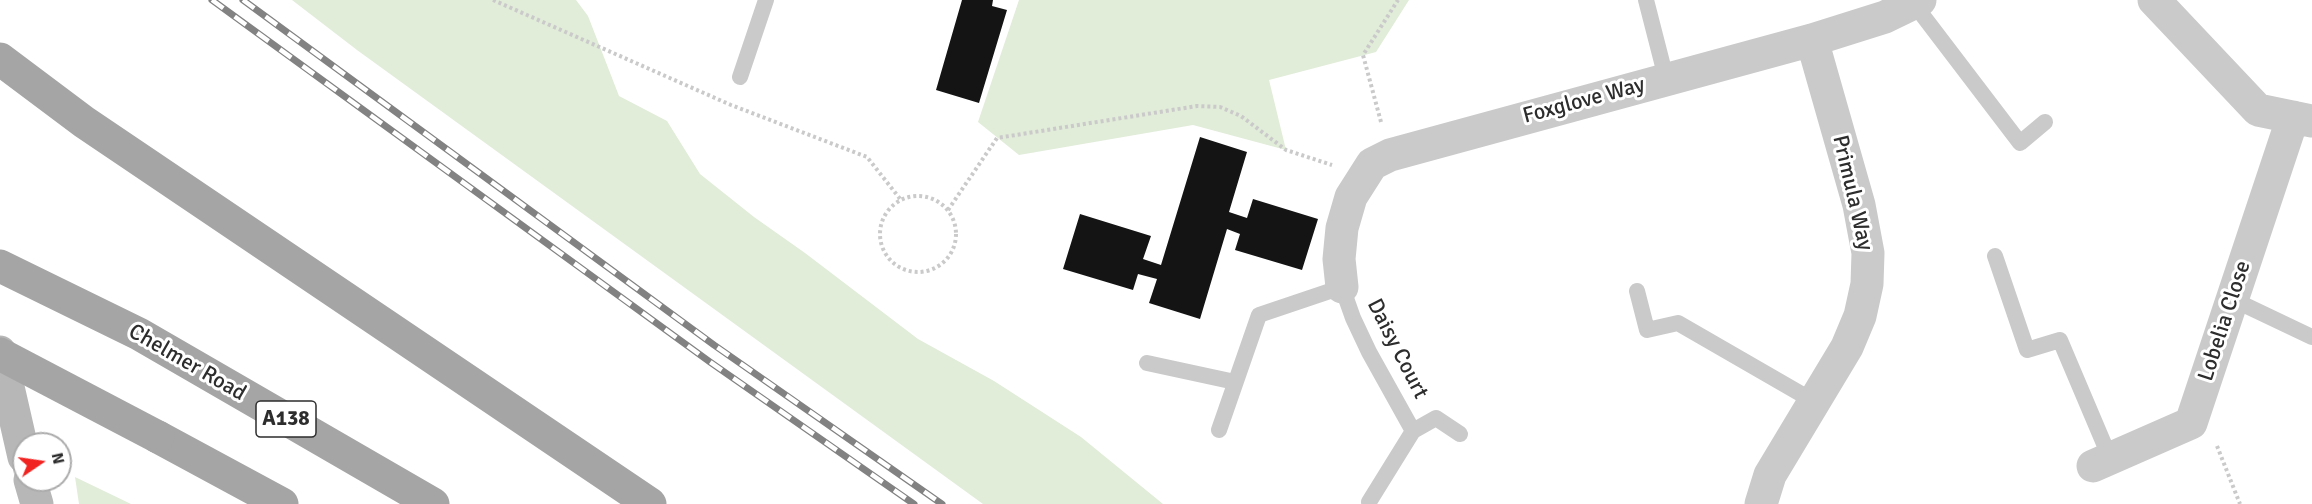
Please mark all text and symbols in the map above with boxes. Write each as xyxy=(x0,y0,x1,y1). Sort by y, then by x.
street label: Foxglove Way xyxy=(1520,72,1648,130)
street label: Primula Way xyxy=(1826,133,1878,253)
street label: Lobelia Close xyxy=(2193,258,2257,384)
street label: Daisy Court xyxy=(1361,295,1433,403)
street label: Chelmer Road xyxy=(124,319,250,407)
road number: A138 xyxy=(256,401,316,437)
north arrow xyxy=(12,432,72,492)
text: N xyxy=(47,451,69,466)

